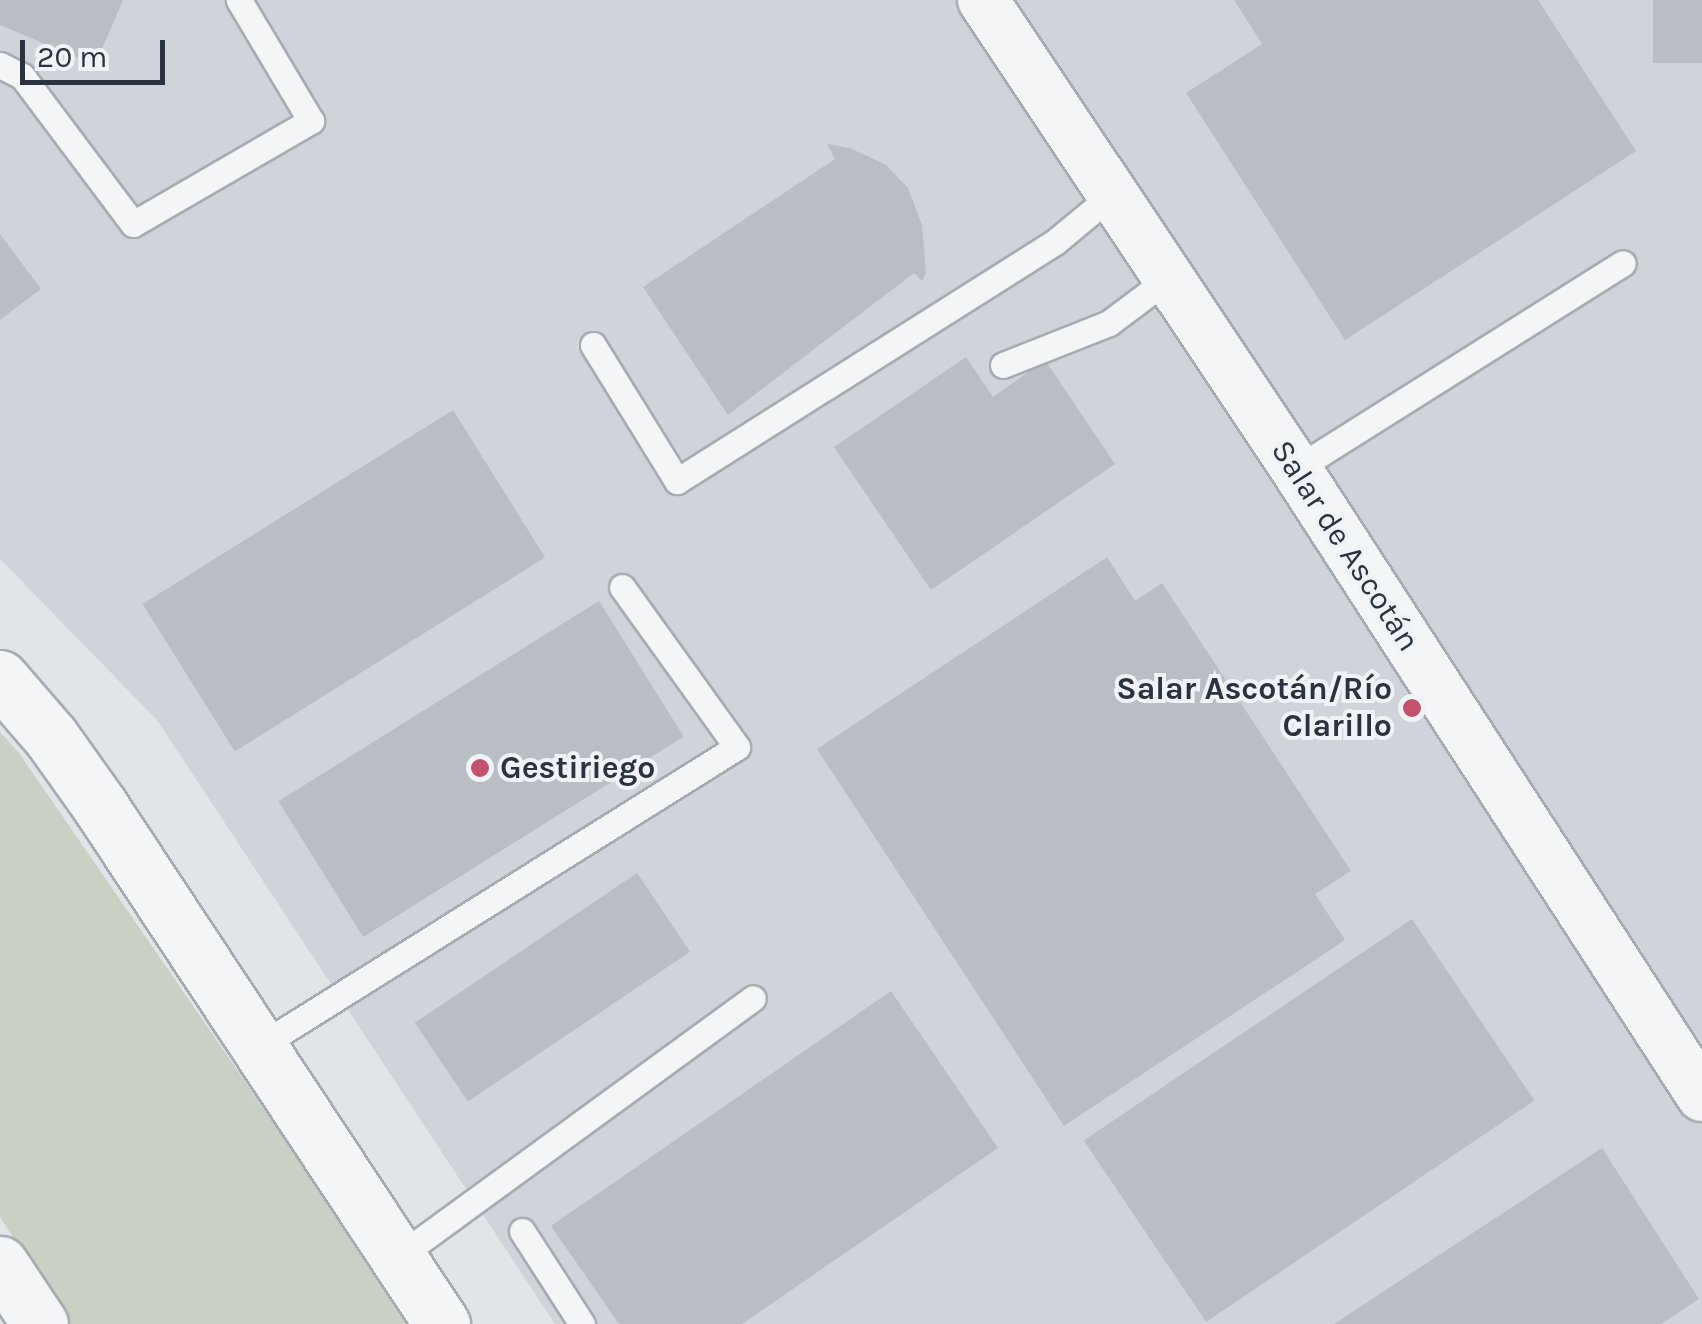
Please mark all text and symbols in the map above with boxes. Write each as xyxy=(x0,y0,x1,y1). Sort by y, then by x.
scale bar xyxy=(25,20,170,82)
text: 20 m xyxy=(37,39,107,75)
street label: Salar de Ascotán xyxy=(1262,433,1428,659)
place label: Salar Ascotán/Río Clarillo xyxy=(1116,671,1392,746)
marker: Salar Ascotán/Río Clarillo xyxy=(1401,697,1423,719)
place label: Gestiriego xyxy=(500,749,655,787)
marker: Gestiriego xyxy=(469,757,491,779)

